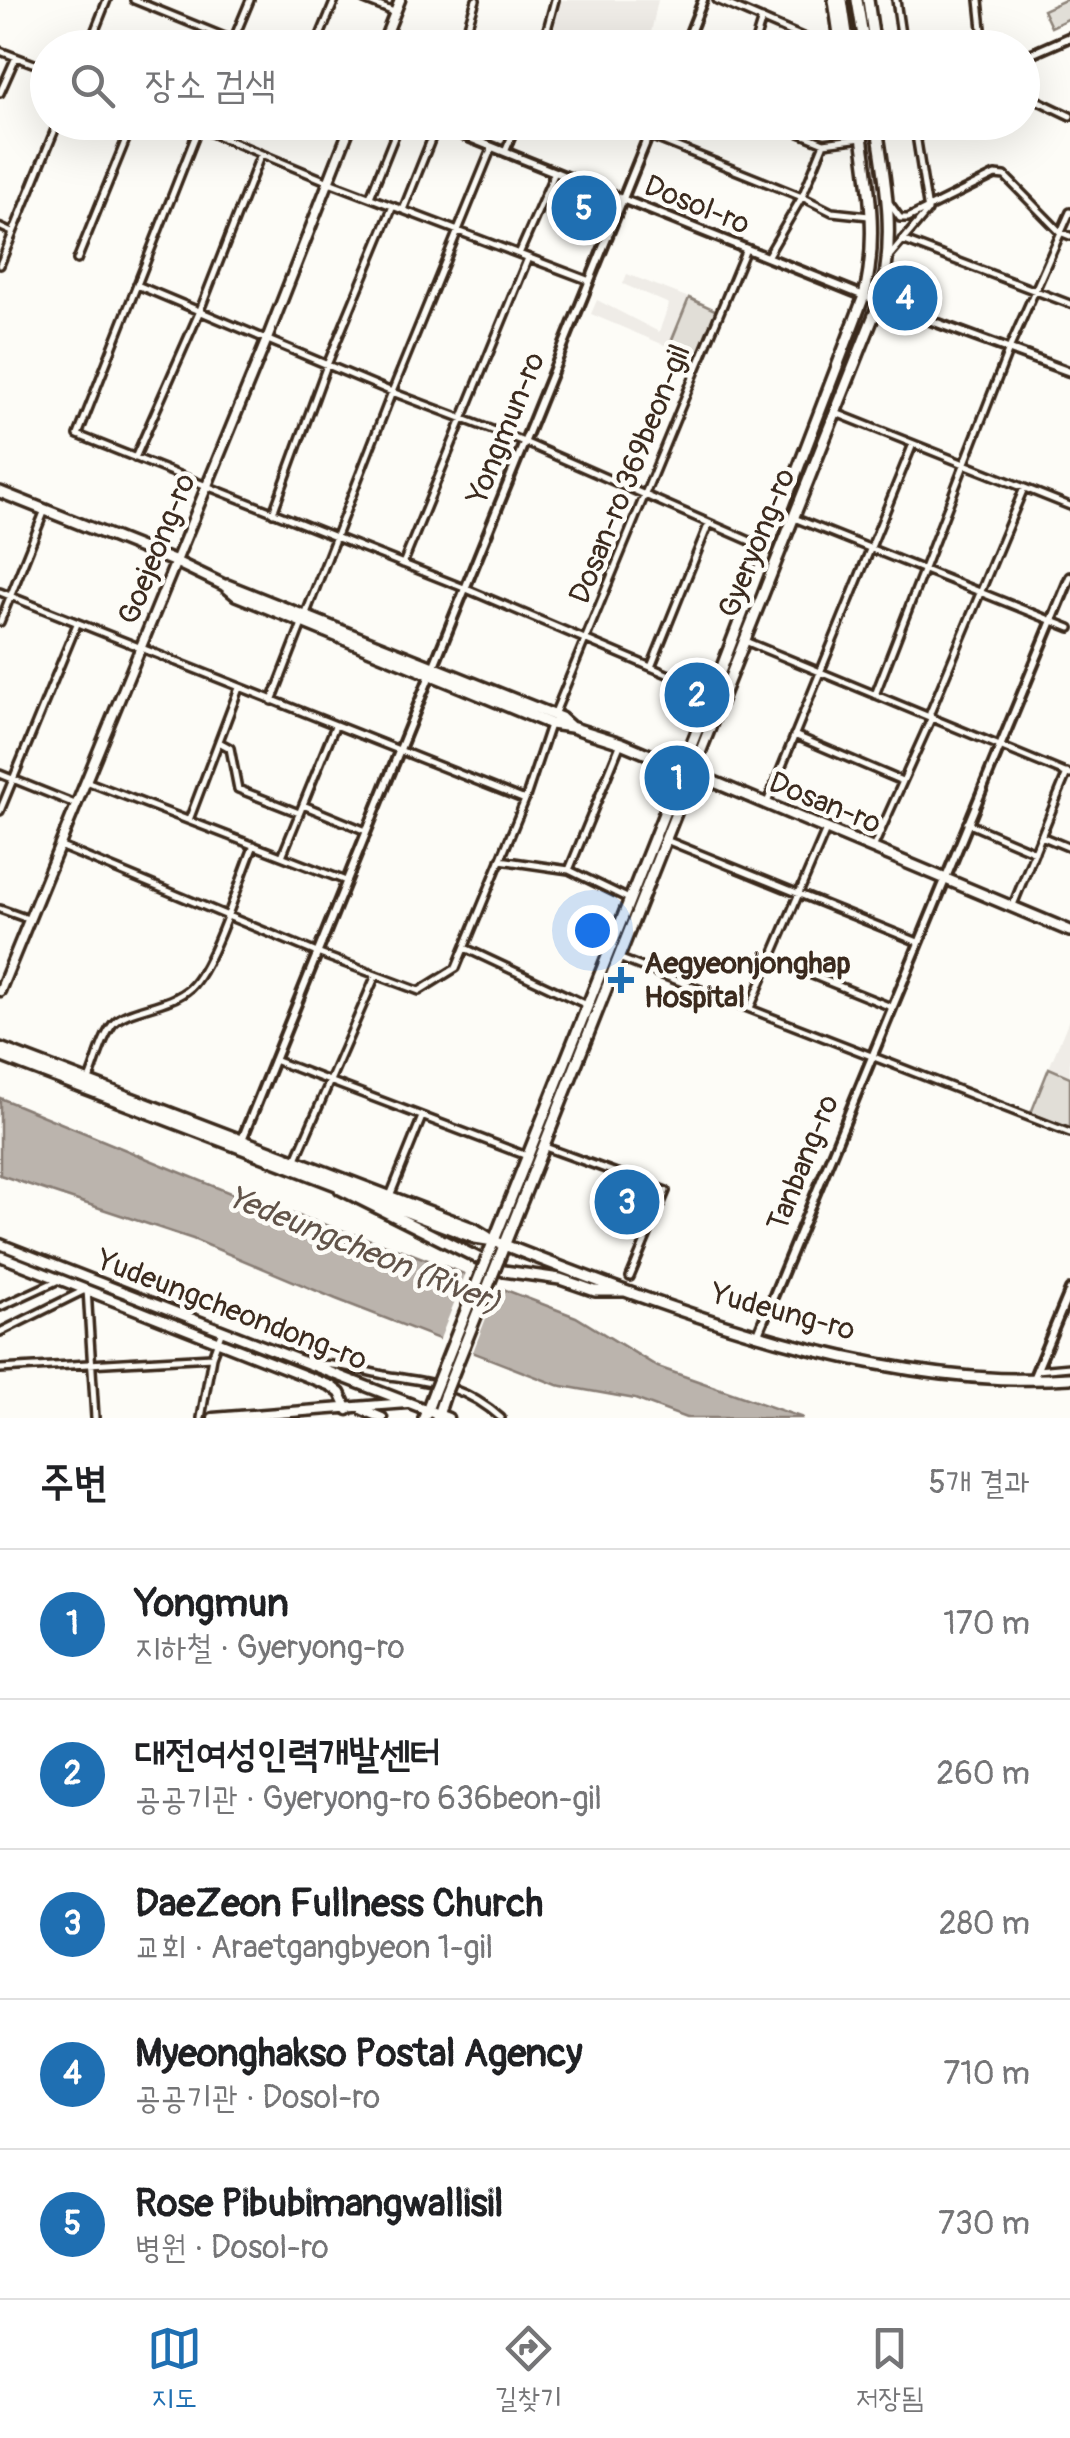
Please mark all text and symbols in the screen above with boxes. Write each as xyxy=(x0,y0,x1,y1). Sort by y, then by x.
search box xyxy=(30,30,1040,140)
icon: search xyxy=(65,58,120,113)
text: 장소 검색 xyxy=(145,61,276,109)
street label: Dosol-ro xyxy=(639,167,755,243)
pin: 5 xyxy=(552,170,616,246)
pin: 4 xyxy=(872,260,938,336)
street label: Dosan-ro 369beon-gil xyxy=(561,339,699,609)
street label: Yongmun-ro xyxy=(458,347,553,510)
street label: Gyeryong-ro xyxy=(710,463,804,623)
street label: Goejeong-ro xyxy=(110,468,204,630)
pin: 2 xyxy=(664,658,730,732)
pin: 1 xyxy=(644,740,710,816)
street label: Dosan-ro xyxy=(764,764,886,842)
your location xyxy=(567,905,618,956)
place label: Aegyeonjonghap Hospital xyxy=(644,945,851,1016)
marker: Aegyeonjonghap Hospital xyxy=(608,967,634,993)
street label: Tanbang-ro xyxy=(759,1089,847,1237)
pin: 3 xyxy=(594,1164,660,1240)
water label: Yedeungcheon (River) xyxy=(222,1177,506,1323)
street label: Yudeungcheondong-ro xyxy=(91,1241,372,1379)
street label: Yudeung-ro xyxy=(706,1275,859,1349)
text: 주변 xyxy=(40,1457,108,1509)
text: 5개 결과 xyxy=(928,1463,1030,1503)
text: Yongmun xyxy=(135,1580,289,1628)
text: 1 xyxy=(66,1604,79,1644)
text: 170 m xyxy=(943,1604,1030,1644)
text: 지하철 · Gyeryong-ro xyxy=(135,1628,405,1668)
text: 대전여성인력개발센터 xyxy=(135,1730,441,1778)
text: 2 xyxy=(64,1754,81,1794)
text: 260 m xyxy=(936,1754,1030,1794)
text: 공공기관 · Gyeryong-ro 636beon-gil xyxy=(135,1779,602,1819)
text: DaeZeon Fullness Church xyxy=(135,1880,543,1928)
text: 3 xyxy=(64,1904,81,1944)
text: 280 m xyxy=(939,1904,1030,1944)
text: 교회 · Araetgangbyeon 1-gil xyxy=(135,1928,493,1968)
text: Myeonghakso Postal Agency xyxy=(135,2030,582,2078)
text: 4 xyxy=(63,2054,82,2094)
text: 710 m xyxy=(943,2054,1030,2094)
text: 공공기관 · Dosol-ro xyxy=(135,2078,380,2118)
text: Rose Pibubimangwallisil xyxy=(135,2180,503,2228)
text: 5 xyxy=(64,2204,81,2244)
text: 730 m xyxy=(938,2204,1030,2244)
text: 병원 · Dosol-ro xyxy=(135,2228,329,2268)
tab: 지도 xyxy=(147,2321,202,2417)
tab: 길찾기 xyxy=(495,2321,562,2417)
tab: 저장됨 xyxy=(856,2321,923,2417)

